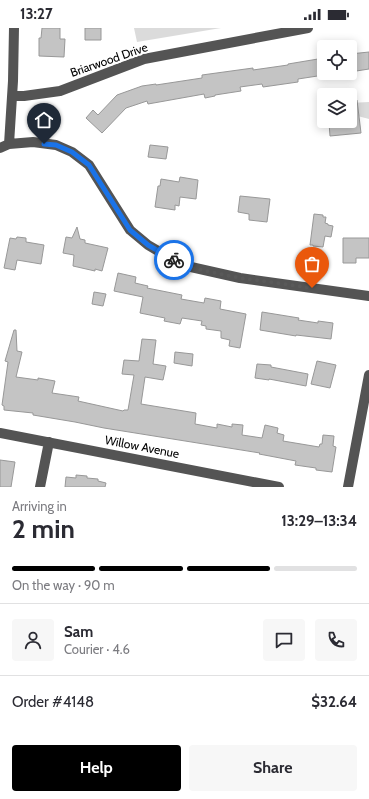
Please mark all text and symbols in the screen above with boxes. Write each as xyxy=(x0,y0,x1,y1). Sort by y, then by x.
text: 13:27 xyxy=(20,5,53,23)
street label: Briarwood Drive xyxy=(68,39,150,80)
map controls xyxy=(317,40,357,128)
button: locate xyxy=(317,40,357,80)
button: layers xyxy=(317,88,357,128)
pin xyxy=(27,103,61,144)
icon: home xyxy=(33,109,55,131)
courier xyxy=(154,240,194,280)
pin xyxy=(295,247,329,288)
icon: bike xyxy=(163,249,185,271)
icon: bag xyxy=(301,253,323,275)
street label: Willow Avenue xyxy=(104,432,181,461)
text: Arriving in xyxy=(12,498,67,514)
text: 13:29–13:34 xyxy=(281,512,357,530)
text: 2 min xyxy=(12,513,75,545)
text: On the way · 90 m xyxy=(12,577,115,593)
button: person xyxy=(12,619,54,661)
button: chat xyxy=(263,619,305,661)
button: phone xyxy=(315,619,357,661)
text: Sam xyxy=(64,623,93,641)
text: Courier · 4.6 xyxy=(64,641,130,657)
text: Order #4148 xyxy=(12,693,94,711)
text: $32.64 xyxy=(311,693,357,711)
button: Help xyxy=(12,745,181,791)
button: Share xyxy=(189,745,357,791)

